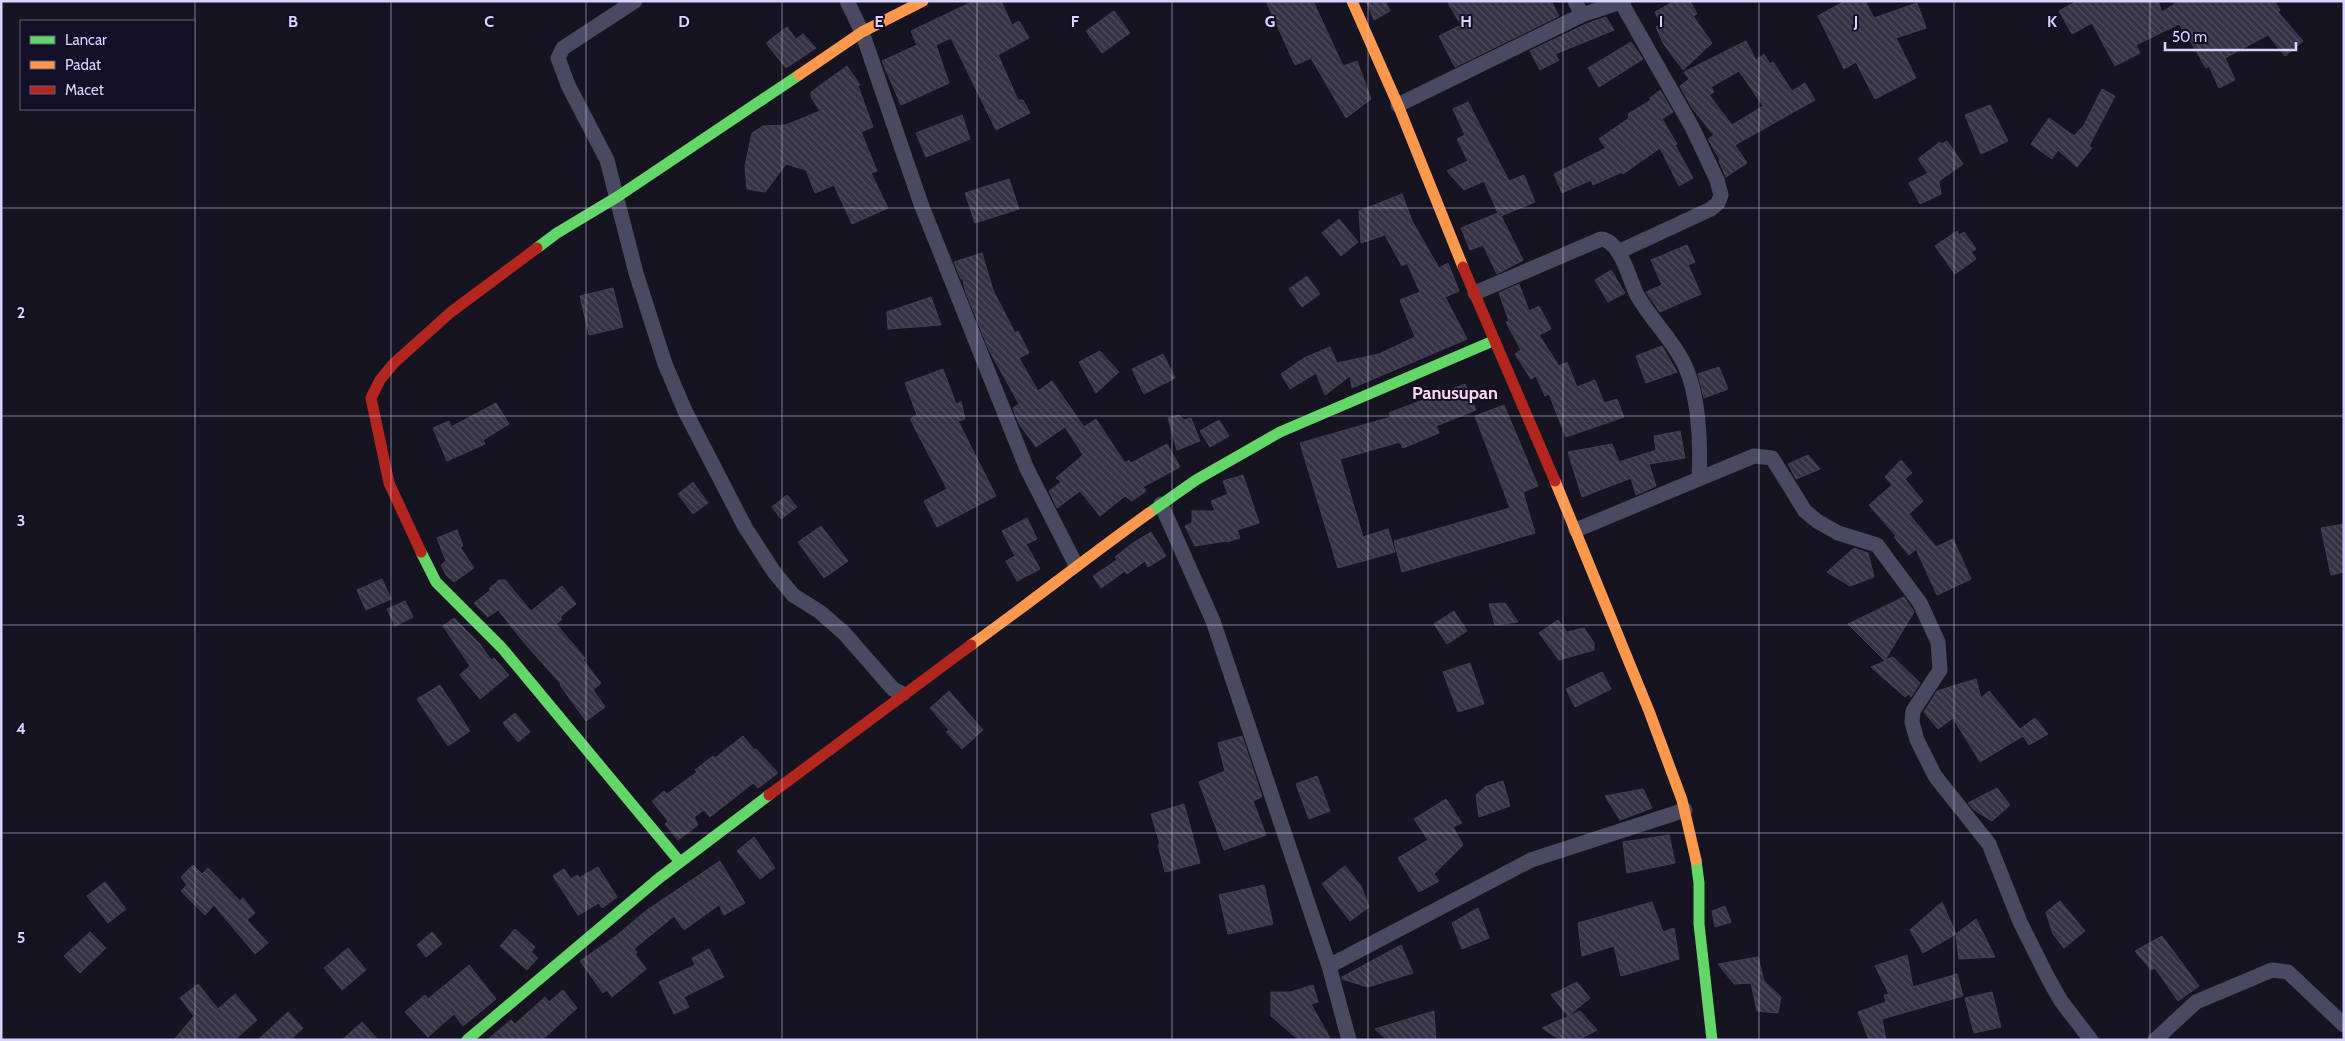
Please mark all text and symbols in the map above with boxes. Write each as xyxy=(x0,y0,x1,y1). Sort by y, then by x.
text: B xyxy=(288,12,298,31)
text: C xyxy=(484,12,494,31)
text: D xyxy=(678,12,690,31)
text: E xyxy=(874,12,884,31)
text: F xyxy=(1071,12,1080,31)
text: G xyxy=(1265,12,1275,31)
text: H xyxy=(1460,12,1472,31)
text: I xyxy=(1659,12,1663,31)
text: J xyxy=(1853,12,1858,31)
text: K xyxy=(2047,12,2057,31)
legend xyxy=(20,20,195,110)
scale bar xyxy=(2165,20,2296,52)
text: 50 m xyxy=(2172,28,2207,46)
text: Lancar xyxy=(65,31,107,49)
text: Padat xyxy=(65,56,101,74)
text: Macet xyxy=(65,81,104,99)
text: 2 xyxy=(17,303,25,322)
district label: Panusupan xyxy=(1412,382,1498,404)
text: 3 xyxy=(17,511,25,530)
text: 4 xyxy=(16,719,26,738)
text: 5 xyxy=(17,928,25,947)

